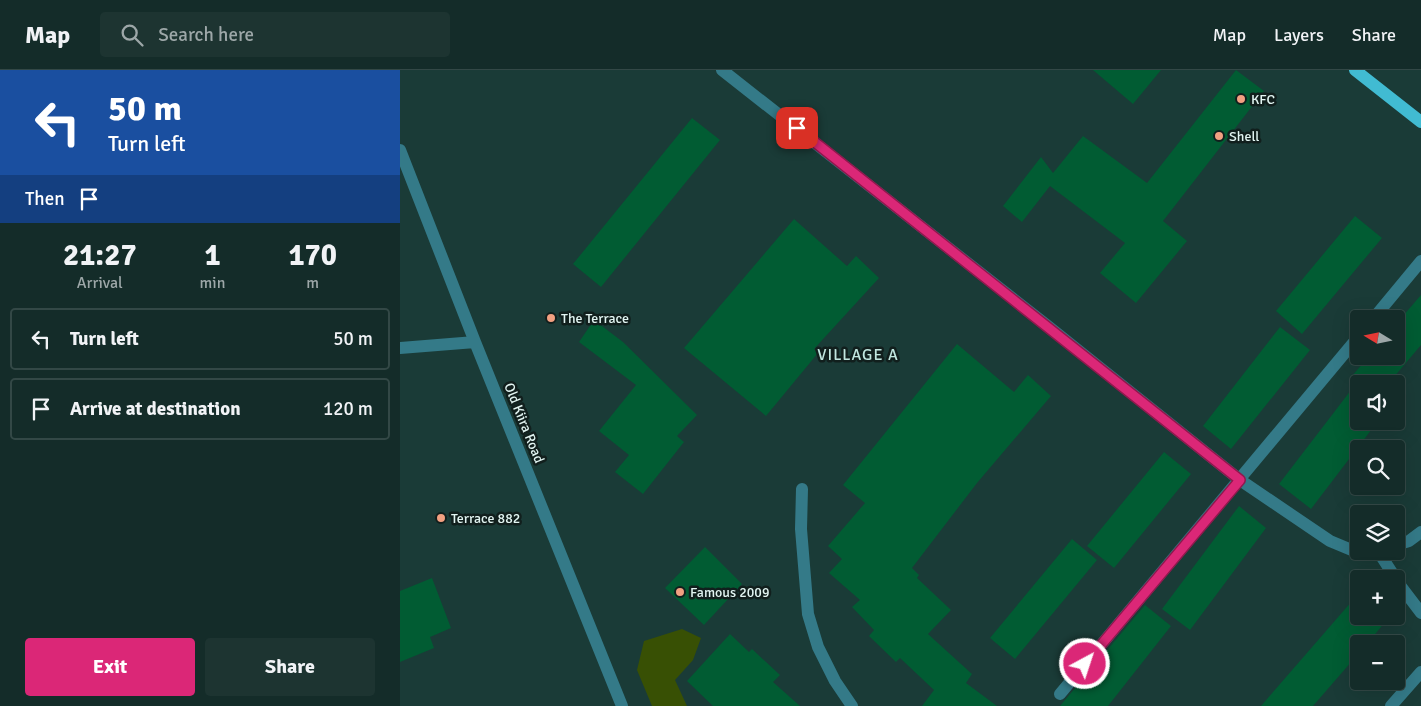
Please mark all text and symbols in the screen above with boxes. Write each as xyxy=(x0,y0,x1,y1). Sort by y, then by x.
search box xyxy=(100,12,450,57)
text: Map xyxy=(25,20,70,50)
icon: search xyxy=(118,21,146,49)
text: Search here xyxy=(158,23,254,47)
text: Map xyxy=(1213,24,1246,46)
text: Layers xyxy=(1274,24,1324,46)
text: Share xyxy=(1352,24,1396,46)
text: 50 m xyxy=(108,87,182,130)
icon: left xyxy=(25,90,90,155)
place label: KFC xyxy=(1251,91,1275,108)
marker: KFC xyxy=(1235,93,1247,105)
pin xyxy=(776,107,818,149)
icon: arrive xyxy=(783,114,811,142)
place label: Shell xyxy=(1229,128,1259,145)
text: Turn left xyxy=(108,130,186,157)
marker: Shell xyxy=(1213,130,1225,142)
icon: arrive xyxy=(75,185,103,213)
text: Then xyxy=(25,187,65,211)
text: 21:27 xyxy=(63,237,137,274)
text: 1 xyxy=(204,237,221,274)
text: 170 xyxy=(288,237,337,274)
text: Arrival xyxy=(77,273,123,293)
text: min xyxy=(200,273,225,293)
text: m xyxy=(306,273,319,293)
place label: The Terrace xyxy=(561,310,629,327)
north arrow xyxy=(1350,310,1405,365)
map controls xyxy=(1350,310,1405,690)
marker: The Terrace xyxy=(545,312,557,324)
icon: left xyxy=(27,325,55,353)
text: Turn left xyxy=(70,327,139,351)
text: 50 m xyxy=(333,327,373,351)
district label: VILLAGE A xyxy=(817,345,899,365)
button: sound xyxy=(1350,375,1405,430)
street label: Old Kiira Road xyxy=(500,380,548,466)
icon: arrive xyxy=(27,395,55,423)
text: Arrive at destination xyxy=(70,397,241,421)
text: 120 m xyxy=(323,397,373,421)
button: search xyxy=(1350,440,1405,495)
button: layers xyxy=(1350,505,1405,560)
place label: Terrace 882 xyxy=(451,510,520,527)
marker: Terrace 882 xyxy=(435,512,447,524)
button: + xyxy=(1350,570,1405,625)
place label: Famous 2009 xyxy=(690,584,769,601)
marker: Famous 2009 xyxy=(674,586,686,598)
button: − xyxy=(1350,635,1405,690)
position arrow xyxy=(1058,637,1110,689)
button: Exit xyxy=(25,638,195,696)
button: Share xyxy=(205,638,375,696)

